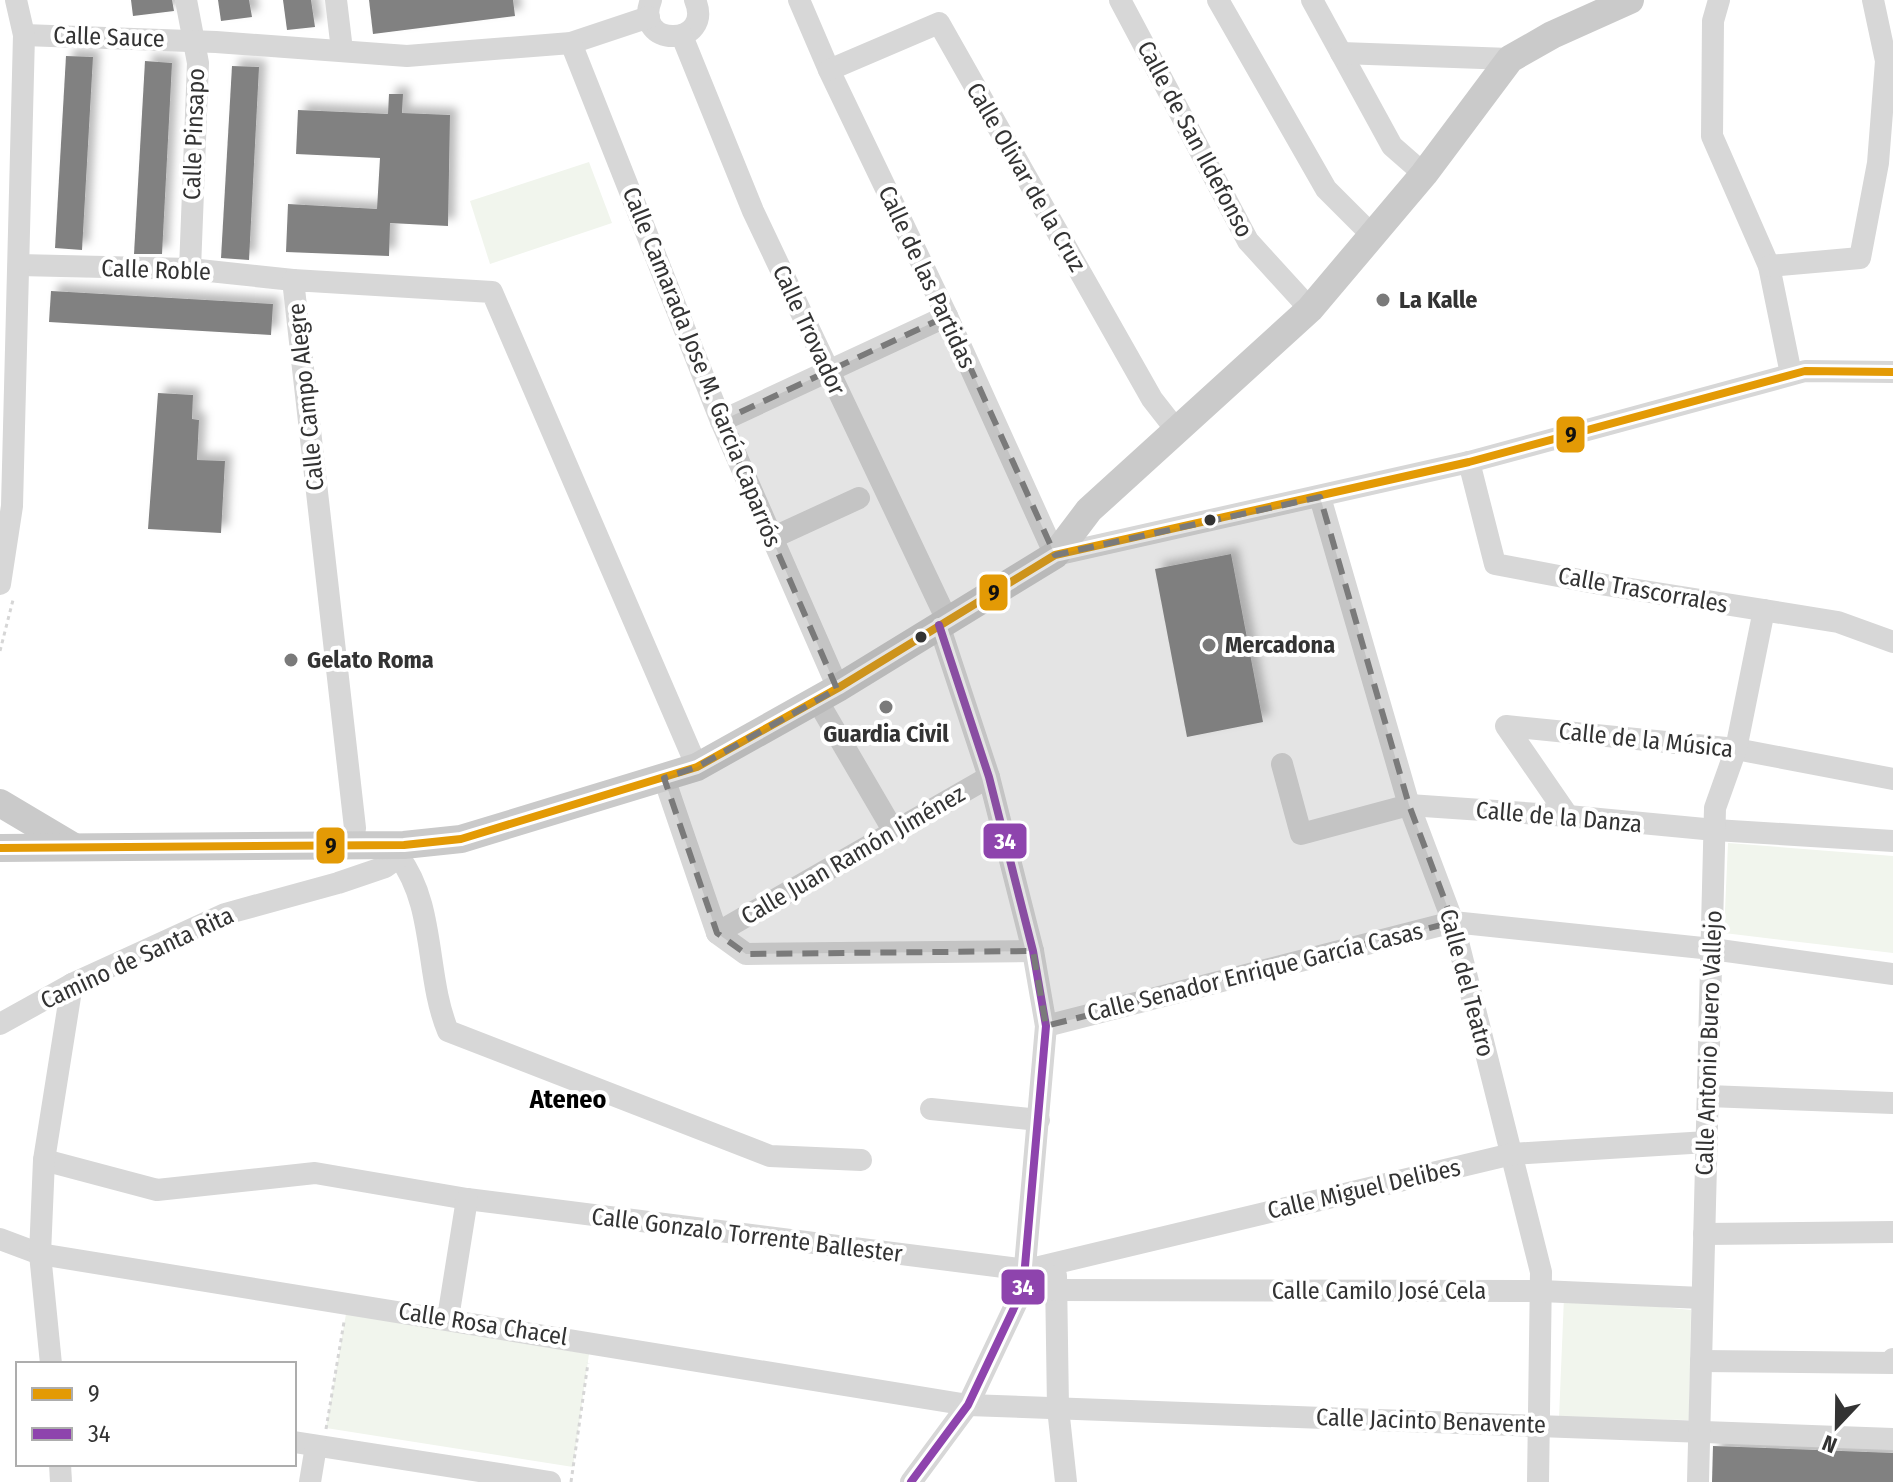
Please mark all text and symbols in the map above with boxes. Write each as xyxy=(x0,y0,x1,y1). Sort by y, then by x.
street label: Calle Sauce xyxy=(53,21,165,53)
street label: Calle de San Ildefonso xyxy=(1131,36,1259,242)
street label: Calle Pinsapo xyxy=(178,68,210,200)
street label: Calle Olivar de la Cruz xyxy=(961,78,1091,276)
street label: Calle de las Partidas xyxy=(873,182,981,372)
street label: Calle Camarada Jose M. García Caparrós xyxy=(617,183,787,551)
street label: Calle Roble xyxy=(101,254,211,286)
street label: Calle Trovador xyxy=(767,261,852,400)
place label: La Kalle xyxy=(1399,286,1478,314)
marker: La Kalle xyxy=(1374,291,1392,309)
street label: Calle Campo Alegre xyxy=(282,302,330,492)
line badge: 9 xyxy=(1555,415,1586,454)
text: 9 xyxy=(1565,421,1577,448)
unlabelled marker xyxy=(1202,512,1218,528)
street label: Calle Trascorrales xyxy=(1556,561,1730,619)
line badge: 9 xyxy=(978,573,1009,612)
text: 9 xyxy=(988,579,1000,606)
unlabelled marker xyxy=(913,629,929,645)
place label: Mercadona xyxy=(1225,631,1335,659)
marker: Mercadona xyxy=(1200,636,1218,654)
place label: Gelato Roma xyxy=(307,646,434,674)
marker: Gelato Roma xyxy=(282,651,300,669)
marker: Guardia Civil xyxy=(877,698,895,716)
street label: Calle de la Música xyxy=(1557,717,1735,763)
place label: Guardia Civil xyxy=(823,720,949,748)
street label: Calle Juan Ramón Jiménez xyxy=(736,780,970,930)
street label: Calle de la Danza xyxy=(1475,796,1643,838)
line badge: 34 xyxy=(982,822,1028,860)
line badge: 9 xyxy=(315,826,346,865)
text: 34 xyxy=(993,828,1016,855)
text: 9 xyxy=(325,832,337,859)
street label: Camino de Santa Rita xyxy=(36,901,238,1015)
street label: Calle del Teatro xyxy=(1434,906,1500,1060)
street label: Calle Antonio Buero Vallejo xyxy=(1690,910,1728,1176)
street label: Calle Senador Enrique García Casas xyxy=(1084,917,1426,1027)
district label: Ateneo xyxy=(529,1084,606,1115)
street label: Calle Miguel Delibes xyxy=(1265,1153,1463,1225)
street label: Calle Gonzalo Torrente Ballester xyxy=(590,1202,905,1268)
line badge: 34 xyxy=(1000,1268,1046,1306)
text: 34 xyxy=(1011,1274,1034,1301)
street label: Calle Camilo José Cela xyxy=(1272,1277,1486,1305)
street label: Calle Rosa Chacel xyxy=(397,1297,569,1351)
legend xyxy=(16,1362,296,1466)
text: 9 xyxy=(88,1380,100,1408)
north arrow xyxy=(1797,1386,1877,1466)
street label: Calle Jacinto Benavente xyxy=(1316,1403,1546,1439)
text: 34 xyxy=(88,1420,110,1448)
text: N xyxy=(1819,1429,1841,1459)

